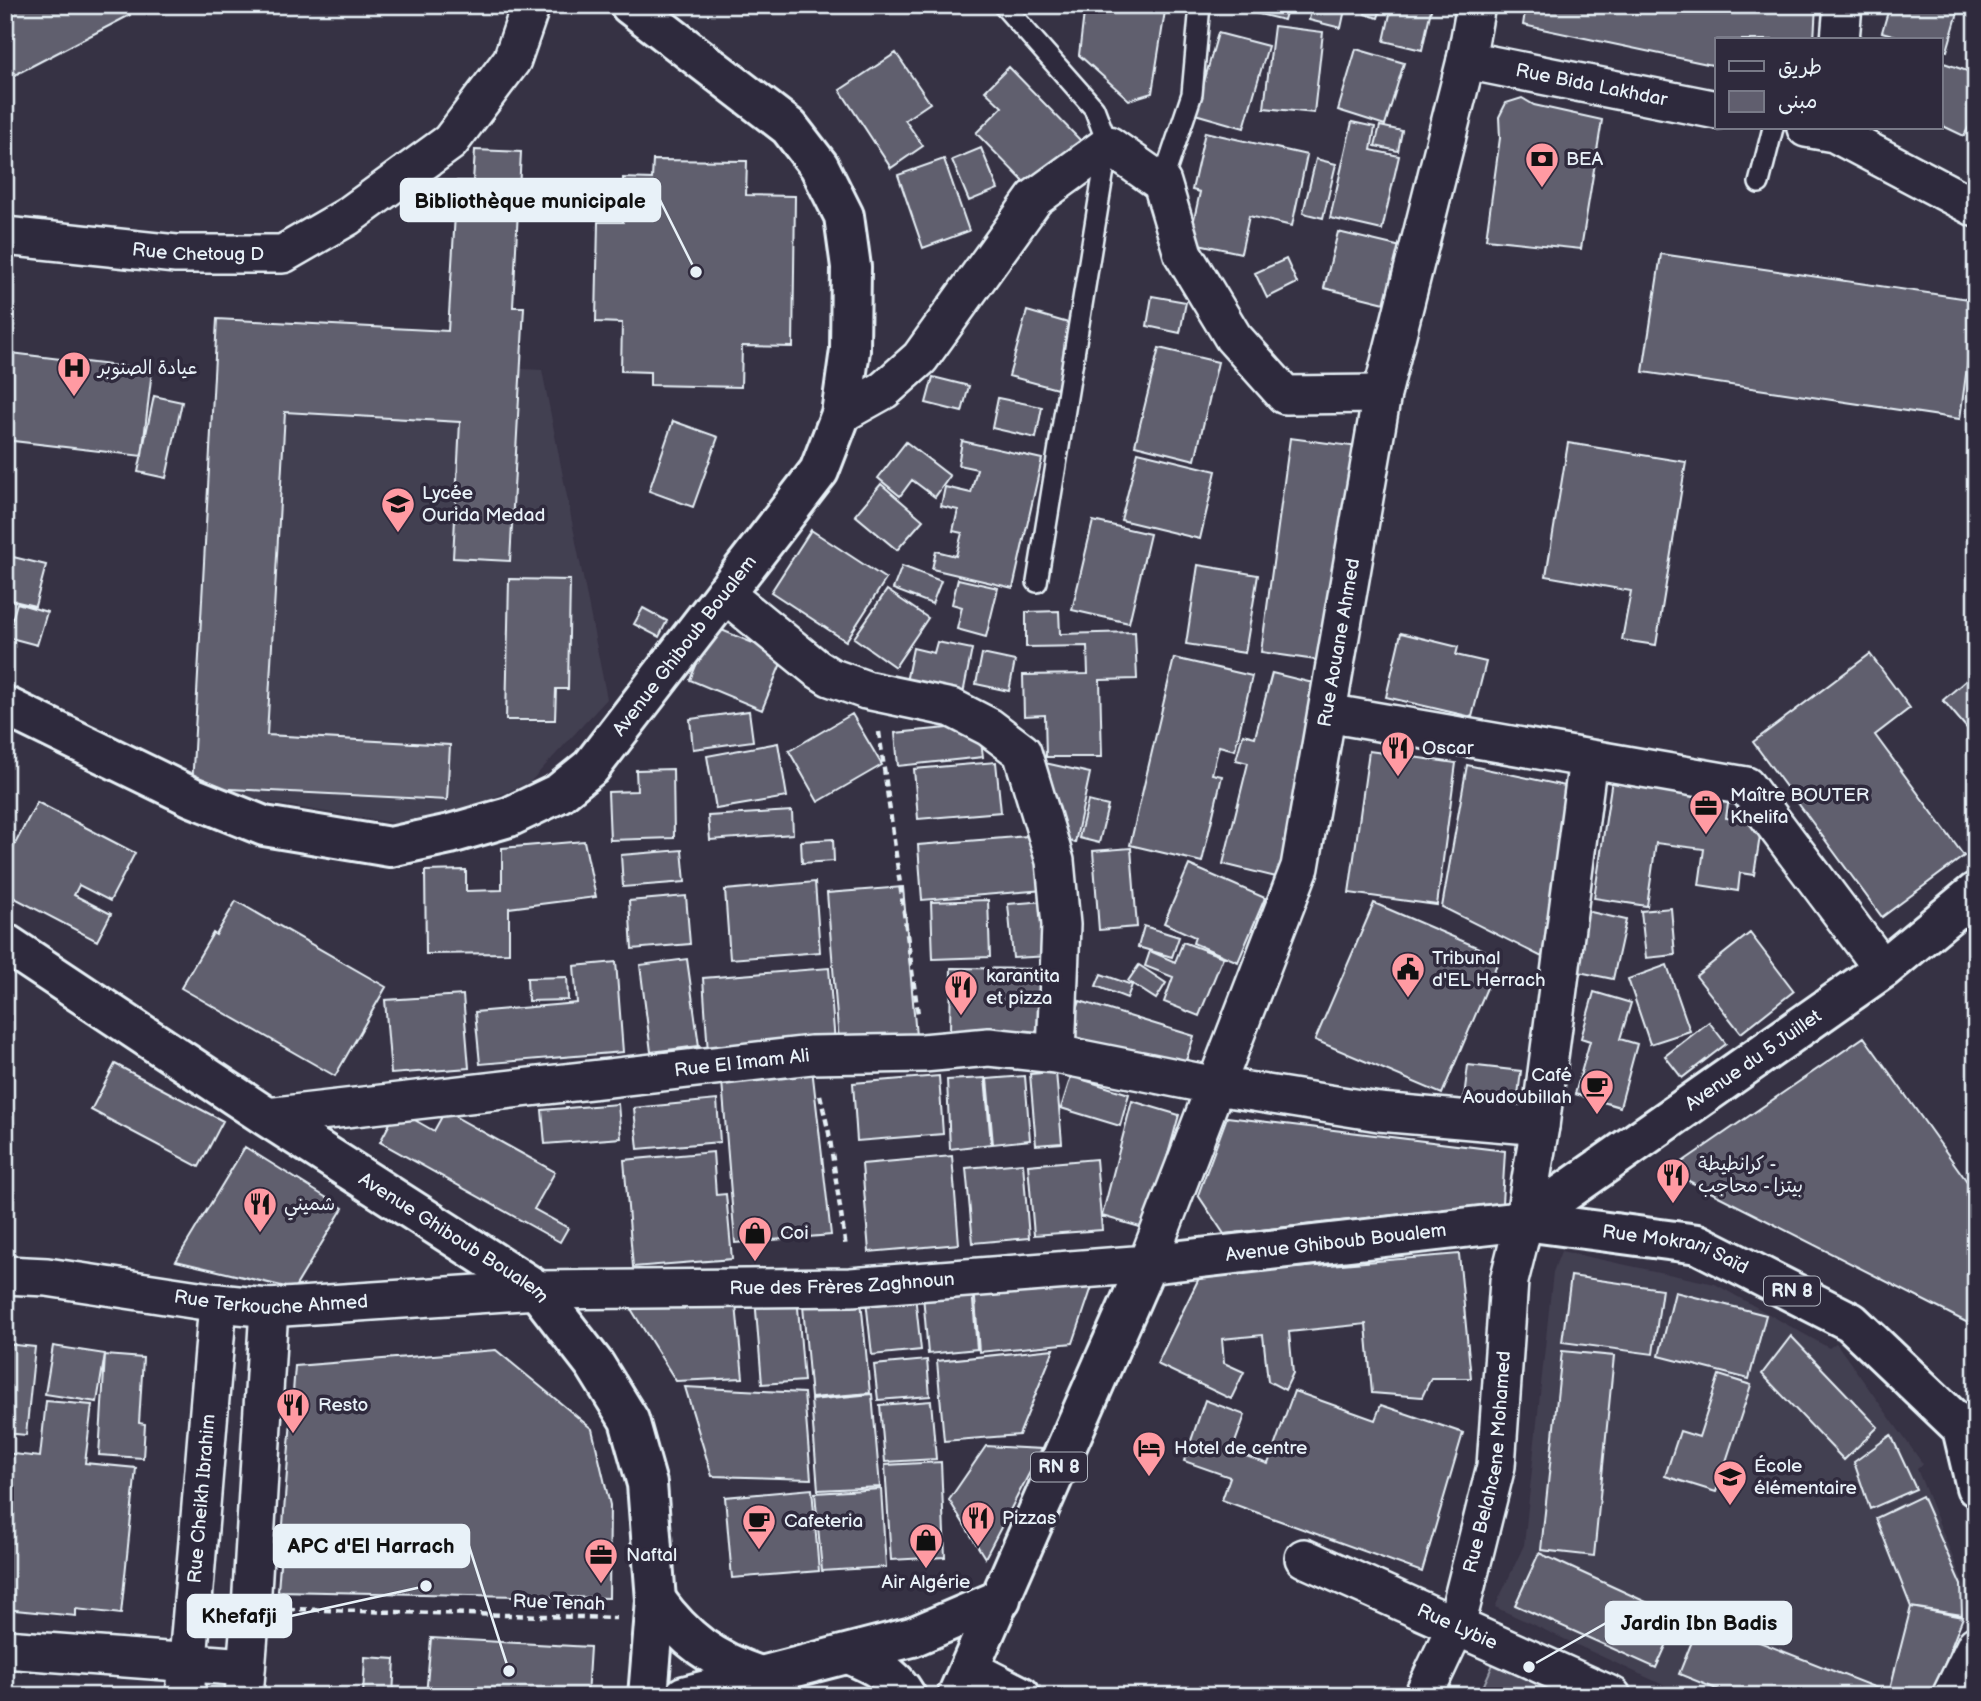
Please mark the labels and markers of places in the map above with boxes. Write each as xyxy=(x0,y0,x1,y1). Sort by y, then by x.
bank icon: BEA xyxy=(1523,140,1561,189)
place label: BEA xyxy=(1566,148,1604,171)
callout: Bibliothèque municipale xyxy=(401,179,660,221)
hospital icon: عيادة الصنوبر xyxy=(55,349,93,398)
place label: عيادة الصنوبر xyxy=(96,357,197,380)
place label: Lycée Ourida Medad xyxy=(422,482,545,527)
school or university icon: Lycée Ourida Medad xyxy=(379,485,417,534)
restaurant icon: Oscar xyxy=(1379,729,1417,778)
place label: Oscar xyxy=(1422,737,1475,760)
place label: Maître BOUTER Khelifa xyxy=(1730,784,1869,829)
office icon: Maître BOUTER Khelifa xyxy=(1687,787,1725,836)
place label: Tribunal d'EL Herrach xyxy=(1432,947,1546,992)
public building icon: Tribunal d'EL Herrach xyxy=(1389,950,1427,999)
place label: karantita et pizza xyxy=(986,965,1060,1010)
restaurant icon: karantita et pizza xyxy=(942,968,980,1017)
place label: Café Aoudoubillah xyxy=(1463,1064,1572,1109)
cafe icon: Café Aoudoubillah xyxy=(1578,1067,1616,1116)
place label: كرانطيطة - بيتزا - محاجب xyxy=(1698,1153,1803,1198)
restaurant icon: كرانطيطة - بيتزا - محاجب xyxy=(1654,1156,1692,1205)
restaurant icon: شميني xyxy=(241,1185,279,1234)
place label: شميني xyxy=(284,1193,335,1220)
shop icon: Coi xyxy=(736,1214,774,1263)
place label: Coi xyxy=(780,1222,809,1245)
restaurant icon: Resto xyxy=(274,1386,312,1435)
place label: Resto xyxy=(318,1394,368,1417)
hotel icon: Hotel de centre xyxy=(1130,1429,1168,1478)
place label: Hotel de centre xyxy=(1174,1437,1307,1460)
place label: École élémentaire xyxy=(1754,1454,1857,1500)
school or university icon: École élémentaire xyxy=(1711,1458,1749,1507)
restaurant icon: Pizzas xyxy=(959,1499,997,1548)
cafe icon: Cafeteria xyxy=(740,1502,778,1551)
place label: Pizzas xyxy=(1002,1507,1057,1530)
place label: Cafeteria xyxy=(784,1510,863,1533)
shop icon: Air Algérie xyxy=(907,1521,945,1570)
callout: APC d'El Harrach xyxy=(274,1525,469,1567)
office icon: Naftal xyxy=(582,1536,620,1585)
place label: Naftal xyxy=(626,1544,677,1567)
place label: Air Algérie xyxy=(882,1571,970,1594)
callout: Khefafji xyxy=(188,1595,291,1637)
callout: Jardin Ibn Badis xyxy=(1606,1602,1791,1644)

